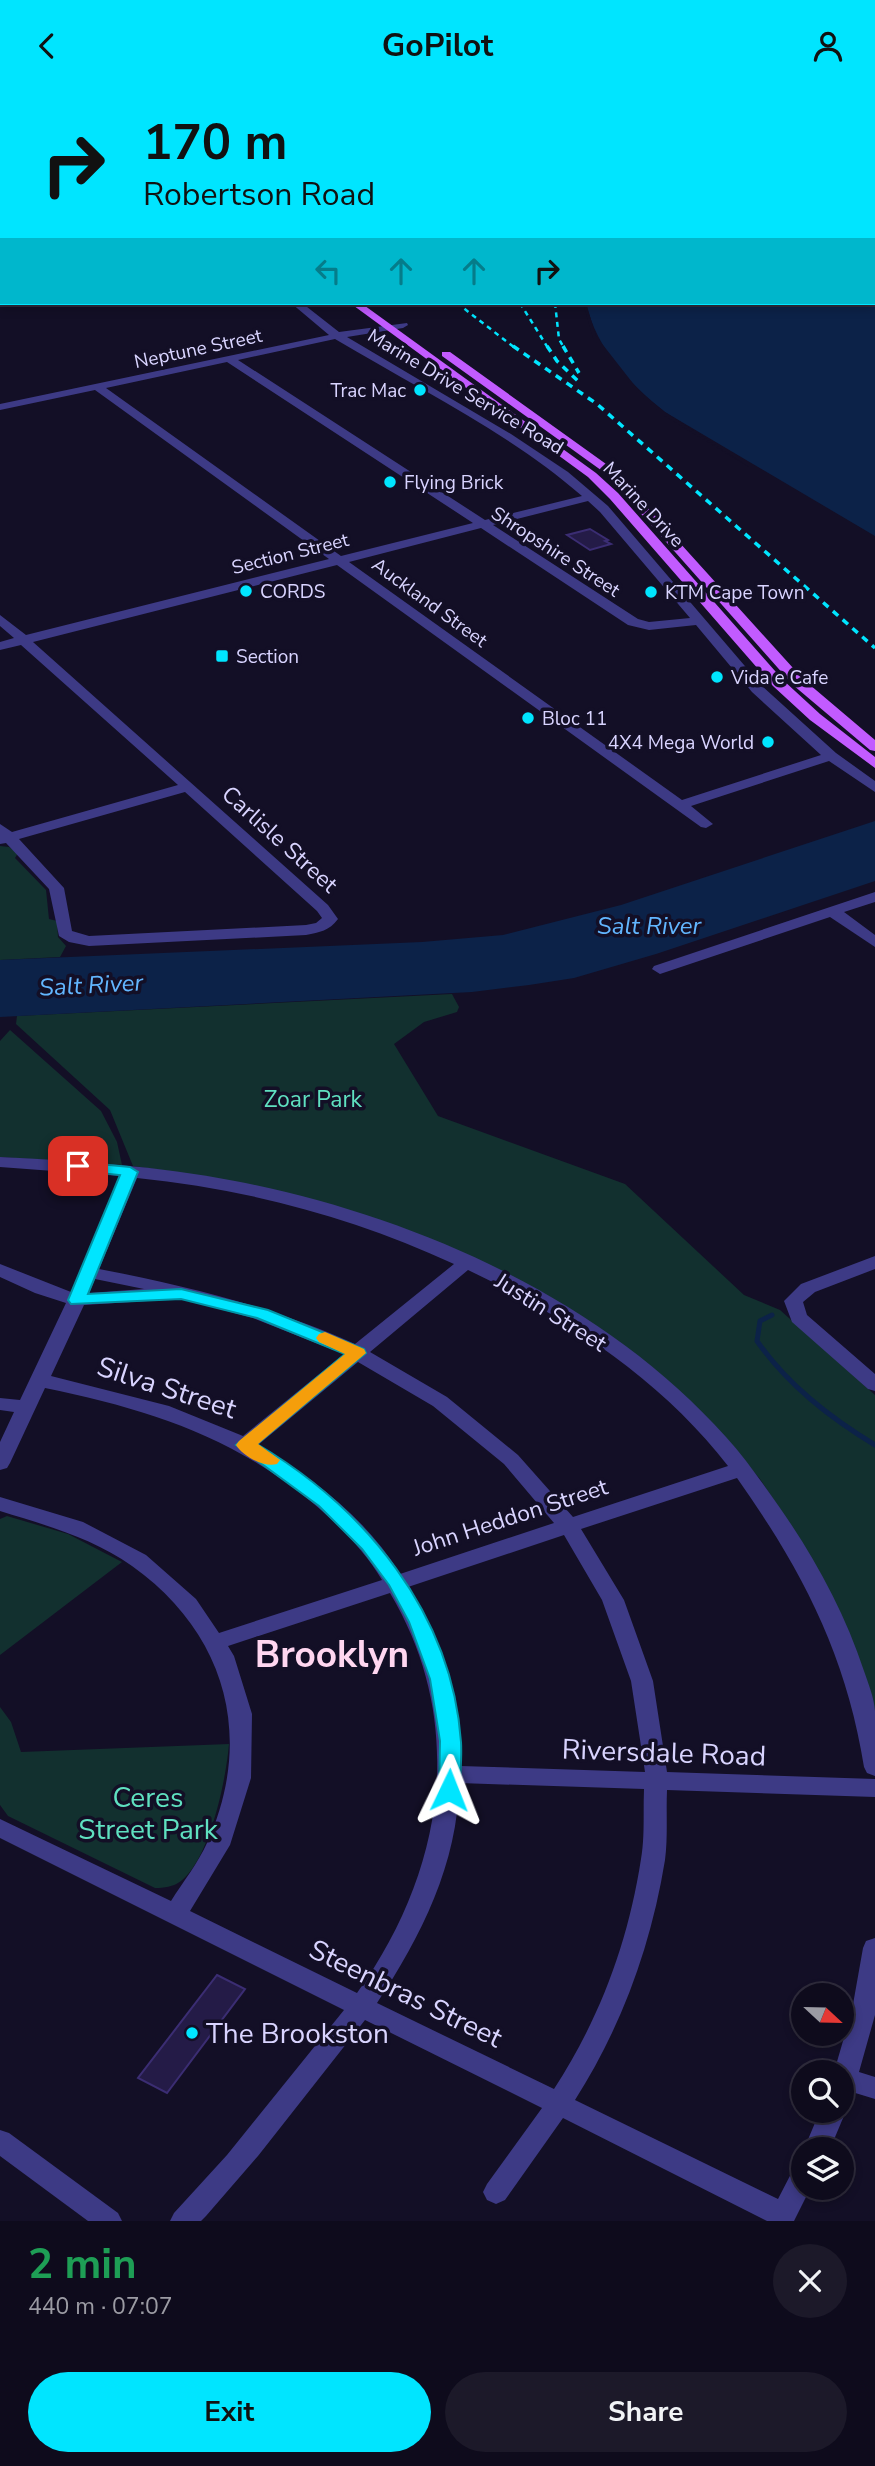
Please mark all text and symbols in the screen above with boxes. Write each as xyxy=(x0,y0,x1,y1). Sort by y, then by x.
text: GoPilot xyxy=(382,24,493,67)
icon: back xyxy=(28,27,66,65)
icon: person xyxy=(809,27,847,65)
text: 170 m xyxy=(143,109,287,176)
icon: right xyxy=(28,119,119,210)
text: Robertson Road xyxy=(143,173,375,216)
icon: left xyxy=(309,252,347,290)
icon: ahead xyxy=(382,252,420,290)
icon: ahead xyxy=(455,252,493,290)
icon: right xyxy=(528,252,566,290)
street label: Neptune Street xyxy=(132,323,265,375)
street label: Marine Drive Service Road xyxy=(363,323,568,461)
place label: Trac Mac xyxy=(330,378,406,404)
marker: Trac Mac xyxy=(412,382,428,398)
street label: Marine Drive xyxy=(597,456,690,553)
place label: Flying Brick xyxy=(404,470,504,496)
marker: Flying Brick xyxy=(382,474,398,490)
street label: Shropshire Street xyxy=(486,500,625,603)
street label: Section Street xyxy=(229,527,352,581)
street label: Auckland Street xyxy=(366,552,493,654)
place label: CORDS xyxy=(260,579,325,605)
place label: KTM Cape Town xyxy=(665,580,805,606)
marker: CORDS xyxy=(238,583,254,599)
marker: KTM Cape Town xyxy=(643,584,659,600)
place label: Section xyxy=(236,644,299,670)
marker: Section xyxy=(214,648,230,664)
place label: Vida e Cafe xyxy=(730,665,828,691)
marker: Vida e Cafe xyxy=(709,669,725,685)
place label: Bloc 11 xyxy=(542,706,607,732)
marker: Bloc 11 xyxy=(520,710,536,726)
place label: 4X4 Mega World xyxy=(608,730,754,756)
marker: 4X4 Mega World xyxy=(760,734,776,750)
street label: Carlisle Street xyxy=(215,779,345,900)
water label: Salt River xyxy=(597,910,702,942)
water label: Salt River xyxy=(38,966,145,1004)
park label: Zoar Park xyxy=(264,1084,363,1115)
pin xyxy=(48,1136,108,1196)
icon: arrive xyxy=(59,1147,97,1185)
street label: Justin Street xyxy=(488,1265,613,1360)
street label: Silva Street xyxy=(92,1348,241,1428)
street label: John Heddon Street xyxy=(408,1471,613,1564)
district label: Brooklyn xyxy=(255,1630,409,1680)
street label: Riversdale Road xyxy=(561,1730,767,1776)
position arrow xyxy=(412,1753,486,1827)
park label: Ceres Street Park xyxy=(78,1779,219,1849)
street label: Steenbras Street xyxy=(303,1931,509,2057)
north arrow xyxy=(791,1983,854,2046)
map controls xyxy=(791,1983,854,2200)
place label: The Brookston xyxy=(206,2015,389,2053)
marker: The Brookston xyxy=(184,2025,200,2041)
button: search xyxy=(791,2060,854,2123)
button: layers xyxy=(791,2137,854,2200)
text: 2 min xyxy=(28,2236,137,2293)
button: close xyxy=(773,2244,847,2318)
text: 440 m · 07:07 xyxy=(28,2291,173,2322)
button: Exit xyxy=(28,2372,431,2452)
button: Share xyxy=(445,2372,847,2452)

